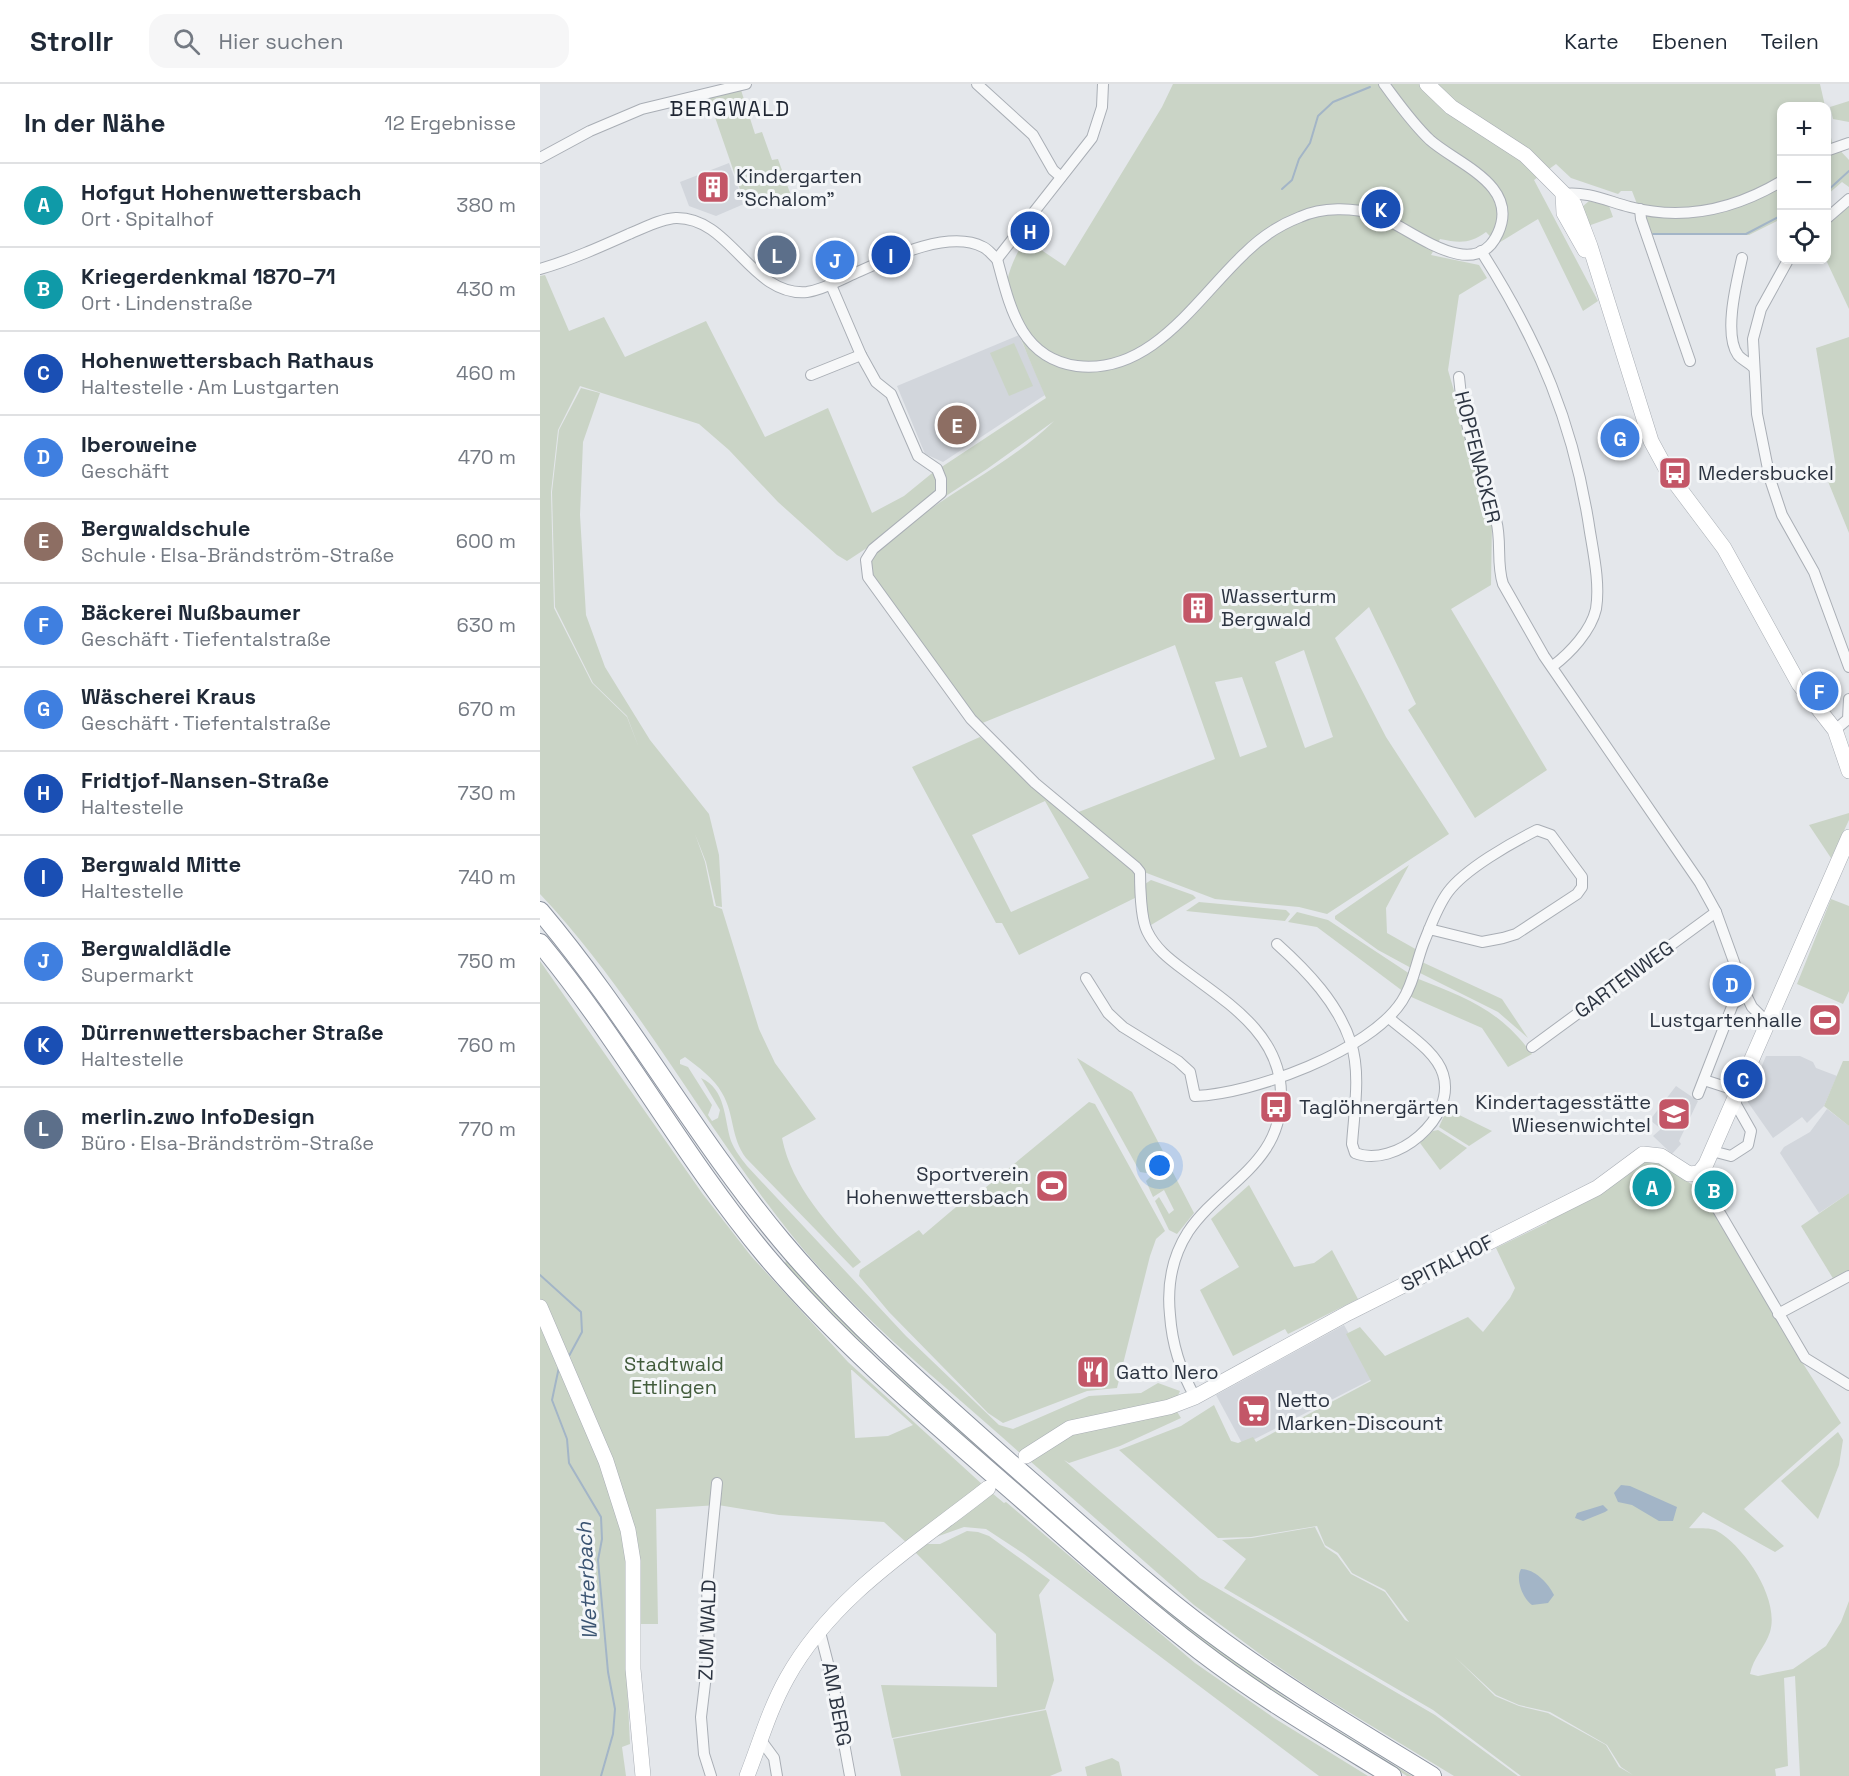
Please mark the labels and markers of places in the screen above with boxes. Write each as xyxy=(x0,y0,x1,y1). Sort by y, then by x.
place label: Kindergarten "Schalom" xyxy=(736,163,862,212)
building icon: Kindergarten "Schalom" xyxy=(695,169,731,205)
pin: K xyxy=(1362,186,1400,232)
pin: H xyxy=(1010,208,1050,254)
pin: L xyxy=(758,232,796,278)
pin: I xyxy=(872,232,910,278)
pin: J xyxy=(816,238,854,282)
pin: E xyxy=(938,402,976,448)
pin: G xyxy=(1600,416,1640,460)
bus stop icon: Medersbuckel xyxy=(1657,455,1693,491)
place label: Medersbuckel xyxy=(1698,460,1834,486)
place label: Wasserturm Bergwald xyxy=(1221,583,1336,632)
building icon: Wasserturm Bergwald xyxy=(1180,590,1216,626)
pin: F xyxy=(1800,668,1838,714)
pin: D xyxy=(1712,962,1752,1006)
sports icon: Lustgartenhalle xyxy=(1807,1002,1843,1038)
place label: Lustgartenhalle xyxy=(1650,1007,1802,1033)
pin: C xyxy=(1724,1056,1762,1102)
bus stop icon: Taglöhnergärten xyxy=(1258,1089,1294,1125)
place label: Kindertagesstätte Wiesenwichtel xyxy=(1475,1089,1651,1138)
place label: Taglöhnergärten xyxy=(1299,1094,1459,1120)
school or university icon: Kindertagesstätte Wiesenwichtel xyxy=(1656,1096,1692,1132)
place label: Sportverein Hohenwettersbach xyxy=(846,1161,1029,1210)
pin: A xyxy=(1632,1164,1672,1210)
sports icon: Sportverein Hohenwettersbach xyxy=(1034,1168,1070,1204)
pin: B xyxy=(1694,1168,1734,1212)
restaurant icon: Gatto Nero xyxy=(1075,1354,1111,1390)
place label: Gatto Nero xyxy=(1116,1359,1219,1385)
place label: Netto Marken-Discount xyxy=(1277,1387,1443,1436)
supermarket icon: Netto Marken-Discount xyxy=(1236,1393,1272,1429)

